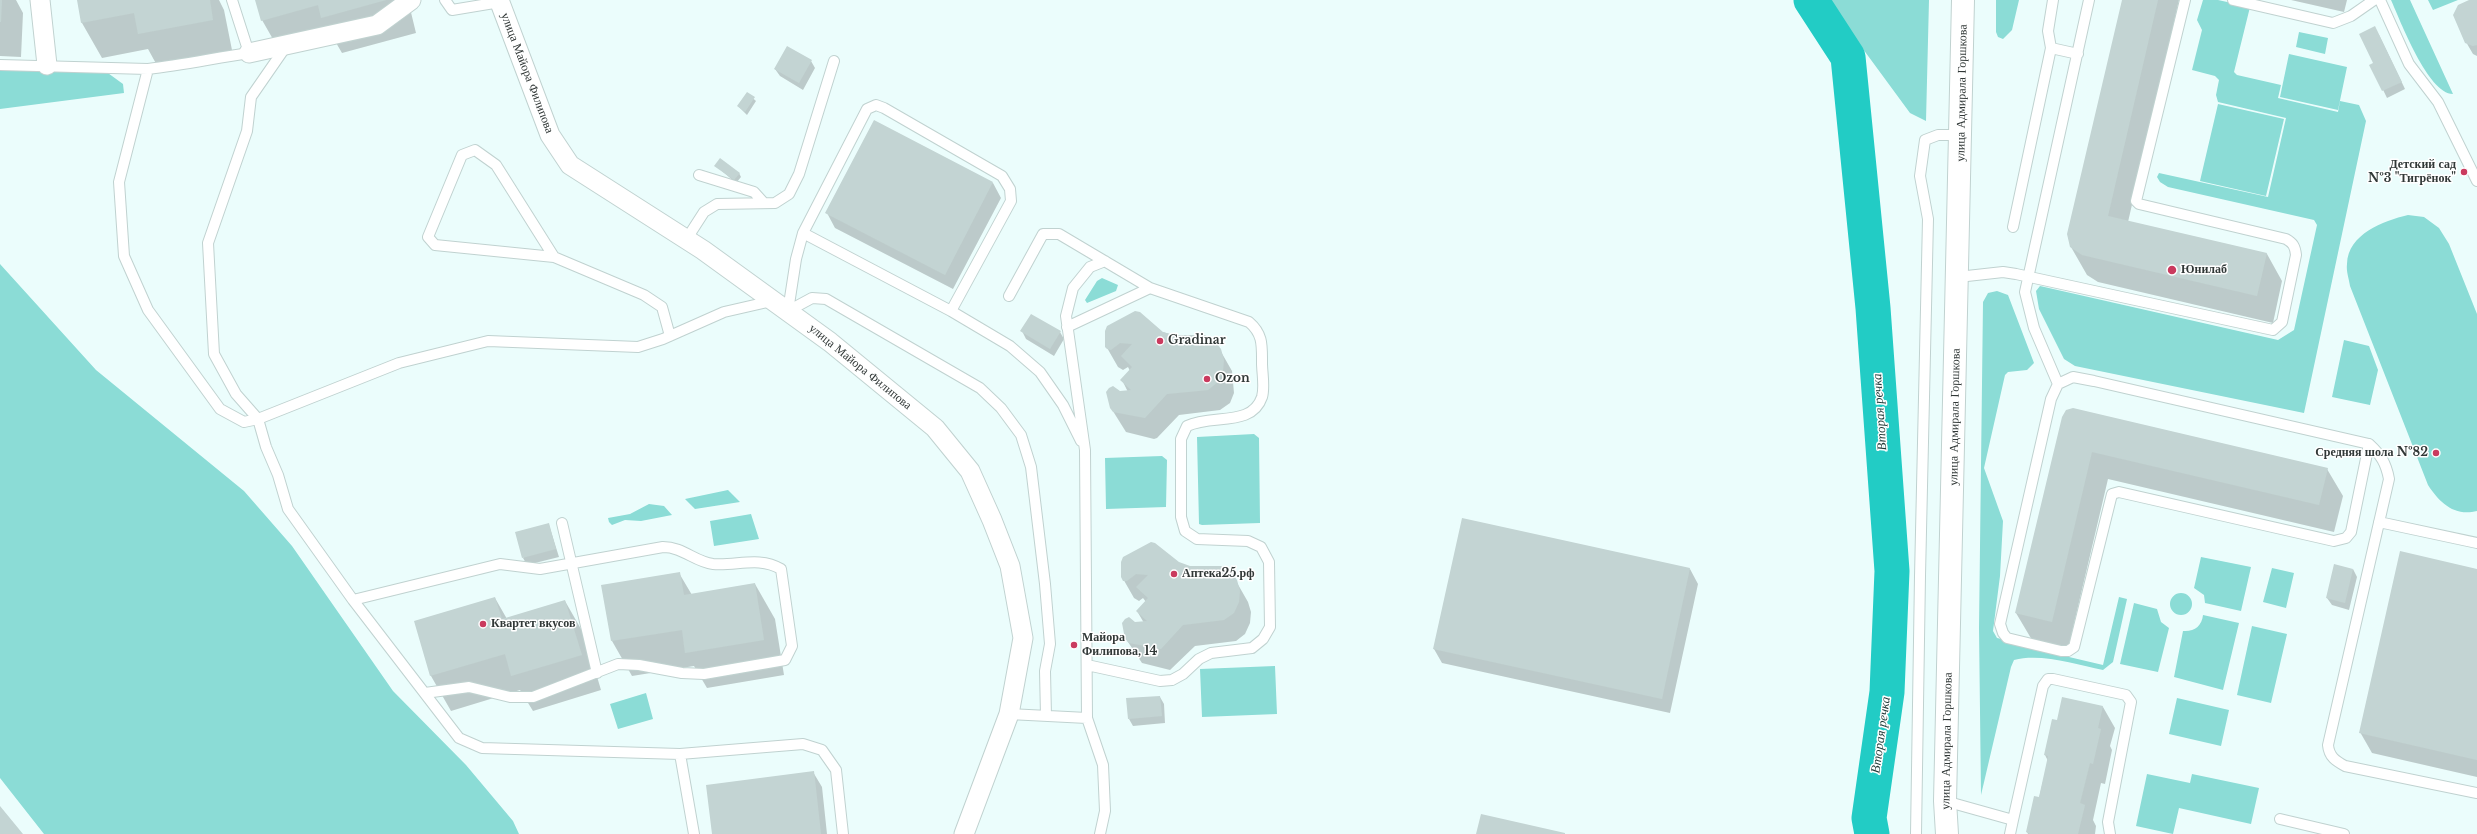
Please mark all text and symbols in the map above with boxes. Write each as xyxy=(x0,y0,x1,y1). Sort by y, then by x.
street label: улица Майора Филипова xyxy=(497,11,557,135)
street label: улица Адмирала Горшкова xyxy=(1954,24,1970,162)
place label: Детский сад №3 "Тигрёнок" xyxy=(2368,158,2456,186)
marker: Детский сад №3 "Тигрёнок" xyxy=(2459,167,2469,177)
place label: Юнилаб xyxy=(2181,263,2227,277)
marker: Юнилаб xyxy=(2166,264,2178,276)
street label: улица Майора Филипова xyxy=(806,321,914,413)
place label: Gradinar xyxy=(1168,334,1226,348)
marker: Gradinar xyxy=(1155,336,1165,346)
street label: улица Адмирала Горшкова xyxy=(1947,348,1963,486)
place label: Ozon xyxy=(1215,372,1250,386)
water label: Вторая речка xyxy=(1870,373,1890,451)
marker: Ozon xyxy=(1202,374,1212,384)
place label: Средняя шола №82 xyxy=(2315,446,2428,460)
marker: Средняя шола №82 xyxy=(2431,448,2441,458)
place label: Аптека25.рф xyxy=(1182,567,1255,581)
marker: Аптека25.рф xyxy=(1169,569,1179,579)
place label: Квартет вкусов xyxy=(491,617,575,631)
marker: Квартет вкусов xyxy=(478,619,488,629)
place label: Майора Филипова, 14 xyxy=(1082,631,1157,659)
marker: Майора Филипова, 14 xyxy=(1069,640,1079,650)
street label: улица Адмирала Горшкова xyxy=(1939,672,1955,810)
water label: Вторая речка xyxy=(1868,696,1894,774)

